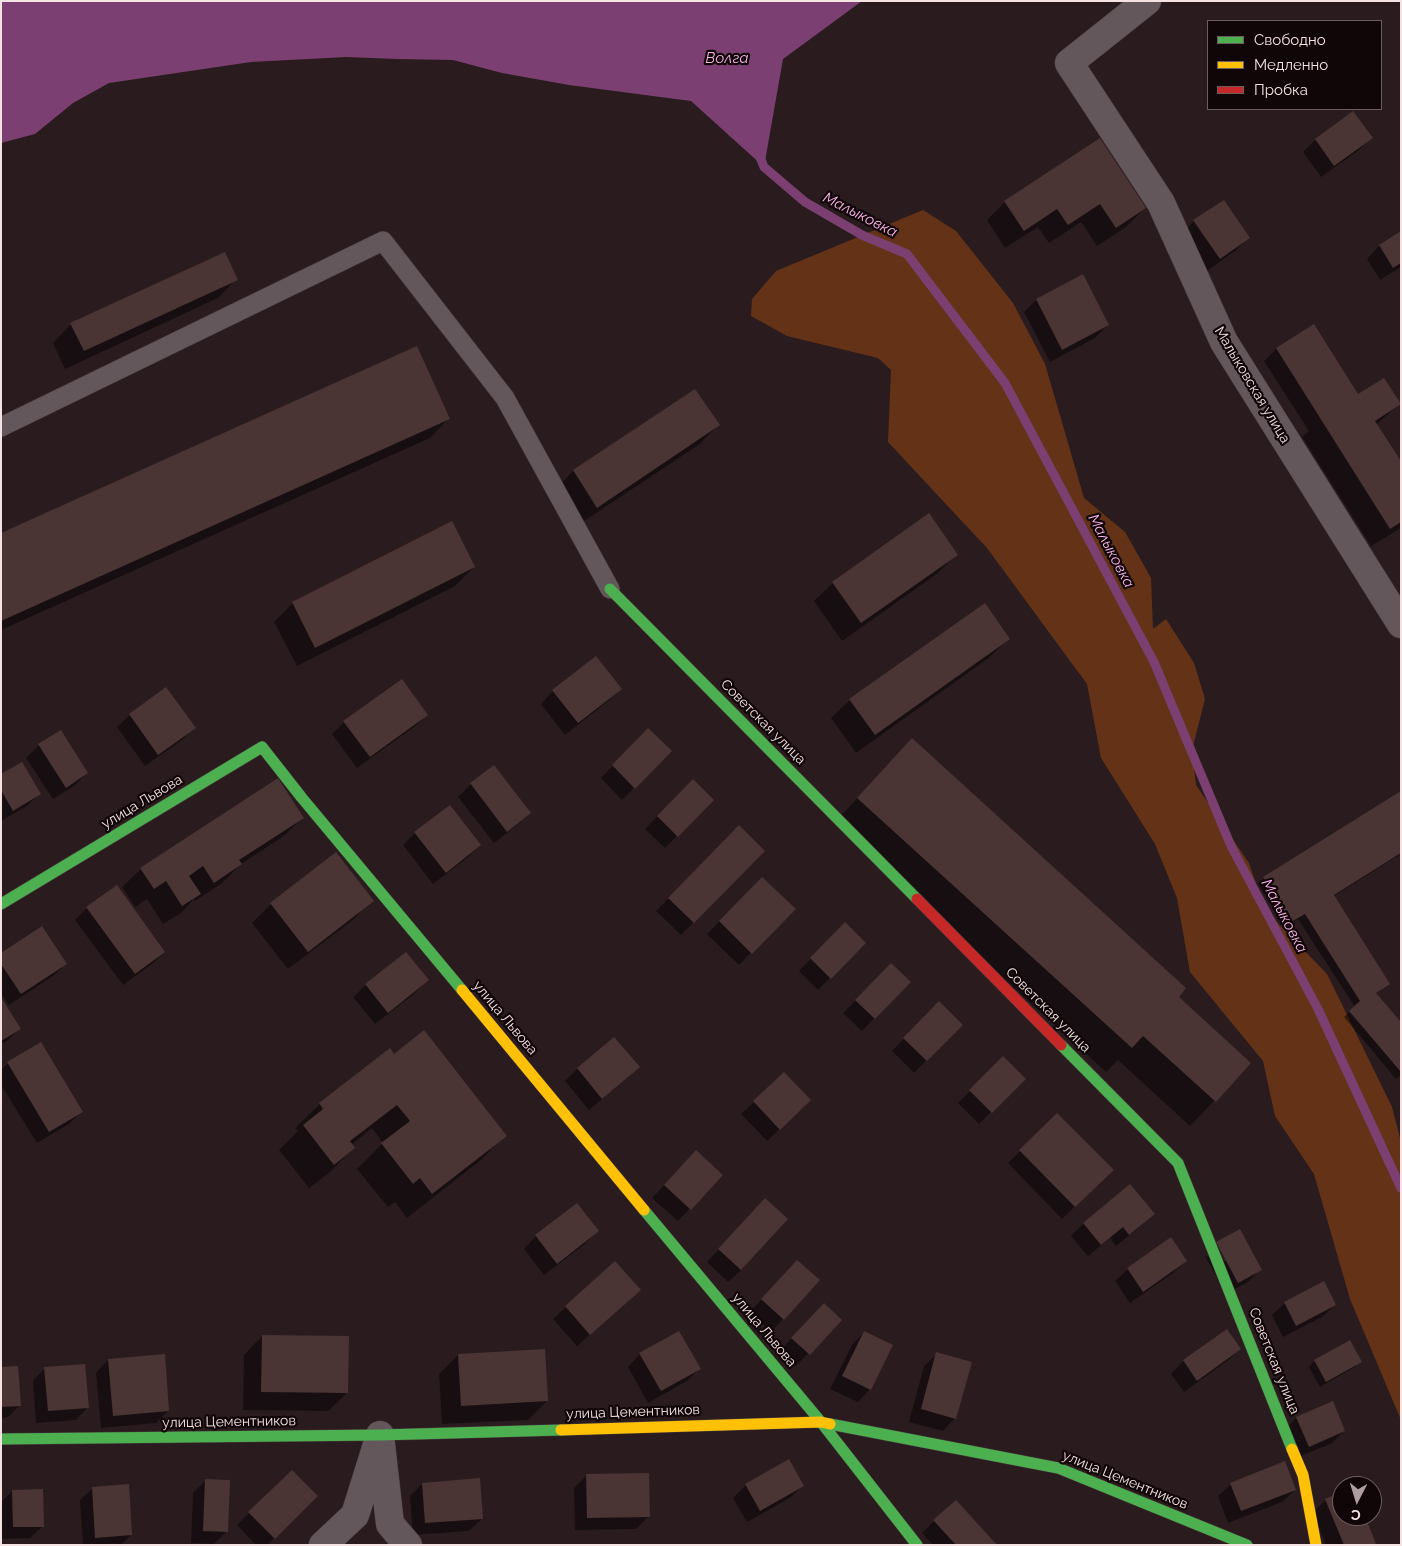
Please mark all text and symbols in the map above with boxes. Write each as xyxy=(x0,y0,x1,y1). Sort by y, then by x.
legend xyxy=(1207,20,1382,110)
text: Свободно xyxy=(1254,31,1326,49)
water label: Волга xyxy=(706,49,748,67)
text: Медленно xyxy=(1254,56,1328,74)
text: Пробка xyxy=(1254,81,1308,99)
water label: Малыковка xyxy=(820,189,900,241)
street label: Малыковская улица xyxy=(1211,324,1293,446)
water label: Малыковка xyxy=(1084,511,1138,591)
street label: Советская улица xyxy=(717,676,809,768)
street label: улица Львова xyxy=(99,771,185,833)
water label: Малыковка xyxy=(1257,876,1311,956)
street label: Советская улица xyxy=(1002,964,1094,1056)
street label: улица Львова xyxy=(469,978,541,1058)
street label: улица Львова xyxy=(728,1290,800,1370)
street label: Советская улица xyxy=(1245,1305,1303,1417)
street label: улица Цементников xyxy=(566,1401,700,1423)
street label: улица Цементников xyxy=(162,1412,296,1432)
street label: улица Цементников xyxy=(1060,1447,1190,1513)
north arrow xyxy=(1332,1476,1382,1526)
text: С xyxy=(1350,1507,1361,1523)

